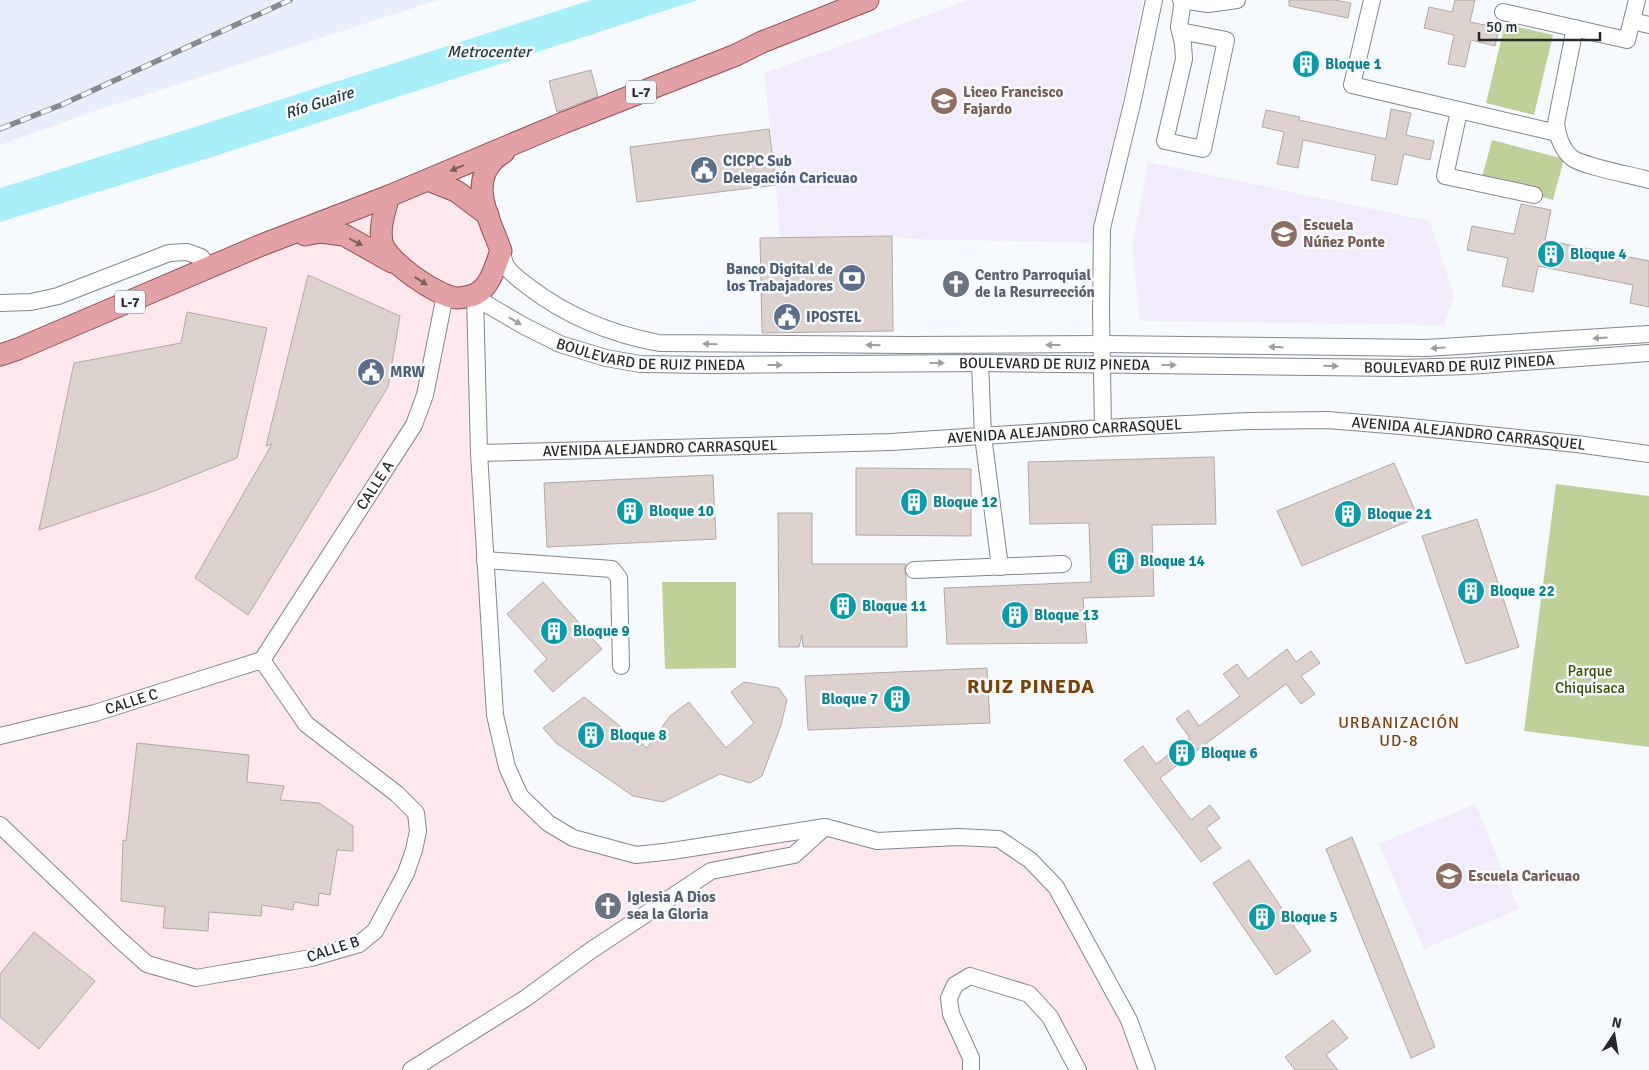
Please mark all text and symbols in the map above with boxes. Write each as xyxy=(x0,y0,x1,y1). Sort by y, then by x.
scale bar xyxy=(1479,10,1600,42)
text: 50 m xyxy=(1486,18,1517,36)
water label: Metrocenter xyxy=(447,42,533,62)
building icon: Bloque 1 xyxy=(1291,49,1321,79)
place label: Bloque 1 xyxy=(1325,55,1382,73)
road number: L-7 xyxy=(626,80,656,104)
water label: Río Guaire xyxy=(283,82,357,123)
place label: Liceo Francisco Fajardo xyxy=(963,83,1063,118)
school or university icon: Liceo Francisco Fajardo xyxy=(929,86,959,116)
place label: CICPC Sub Delegación Caricuao xyxy=(723,152,858,187)
public building icon: CICPC Sub Delegación Caricuao xyxy=(689,155,719,185)
one-way arrow xyxy=(450,164,465,172)
place label: Escuela Núñez Ponte xyxy=(1303,216,1385,251)
school or university icon: Escuela Núñez Ponte xyxy=(1269,219,1299,249)
one-way arrow xyxy=(349,238,364,246)
building icon: Bloque 4 xyxy=(1536,239,1566,269)
place label: Bloque 4 xyxy=(1570,245,1627,263)
place label: Banco Digital de los Trabajadores xyxy=(726,260,833,295)
bank icon: Banco Digital de los Trabajadores xyxy=(837,263,867,293)
place label: Centro Parroquial de la Resurrección xyxy=(975,266,1095,301)
church icon: Centro Parroquial de la Resurrección xyxy=(941,269,971,299)
one-way arrow xyxy=(415,276,428,286)
road number: L-7 xyxy=(115,290,145,314)
public building icon: IPOSTEL xyxy=(772,302,802,332)
place label: IPOSTEL xyxy=(806,308,862,326)
one-way arrow xyxy=(509,317,522,326)
street label: BOULEVARD DE RUIZ PINEDA xyxy=(554,334,745,374)
one-way arrow xyxy=(1592,334,1608,342)
one-way arrow xyxy=(702,339,718,347)
one-way arrow xyxy=(865,341,881,349)
one-way arrow xyxy=(1045,341,1061,349)
one-way arrow xyxy=(1267,343,1283,351)
one-way arrow xyxy=(1430,344,1446,352)
street label: BOULEVARD DE RUIZ PINEDA xyxy=(1364,351,1555,377)
street label: BOULEVARD DE RUIZ PINEDA xyxy=(959,354,1150,374)
public building icon: MRW xyxy=(356,357,386,387)
one-way arrow xyxy=(930,359,946,367)
one-way arrow xyxy=(767,361,783,369)
one-way arrow xyxy=(1161,361,1177,369)
place label: MRW xyxy=(390,363,426,381)
one-way arrow xyxy=(1323,363,1339,371)
street label: AVENIDA ALEJANDRO CARRASQUEL xyxy=(1351,413,1587,454)
street label: AVENIDA ALEJANDRO CARRASQUEL xyxy=(947,415,1182,447)
street label: AVENIDA ALEJANDRO CARRASQUEL xyxy=(542,436,778,460)
street label: CALLE A xyxy=(353,458,397,513)
building icon: Bloque 12 xyxy=(899,487,929,517)
place label: Bloque 12 xyxy=(933,493,998,511)
building icon: Bloque 10 xyxy=(615,496,645,526)
building icon: Bloque 21 xyxy=(1333,499,1363,529)
place label: Bloque 10 xyxy=(649,502,714,520)
place label: Bloque 21 xyxy=(1367,505,1432,523)
building icon: Bloque 14 xyxy=(1106,546,1136,576)
place label: Bloque 14 xyxy=(1140,552,1205,570)
building icon: Bloque 22 xyxy=(1456,576,1486,606)
place label: Bloque 22 xyxy=(1490,582,1555,600)
building icon: Bloque 11 xyxy=(828,591,858,621)
place label: Bloque 11 xyxy=(862,597,927,615)
building icon: Bloque 13 xyxy=(1000,600,1030,630)
place label: Bloque 13 xyxy=(1034,606,1099,624)
building icon: Bloque 9 xyxy=(539,616,569,646)
place label: Bloque 9 xyxy=(573,622,630,640)
park label: Parque Chiquisaca xyxy=(1555,662,1625,697)
district label: RUIZ PINEDA xyxy=(967,674,1095,699)
building icon: Bloque 7 xyxy=(882,684,912,714)
street label: CALLE C xyxy=(103,685,160,718)
place label: Bloque 7 xyxy=(821,690,878,708)
district label: URBANIZACIÓN UD-8 xyxy=(1338,713,1460,751)
building icon: Bloque 8 xyxy=(576,720,606,750)
place label: Bloque 8 xyxy=(610,726,667,744)
building icon: Bloque 6 xyxy=(1167,738,1197,768)
place label: Bloque 6 xyxy=(1201,744,1258,762)
school or university icon: Escuela Caricuao xyxy=(1434,861,1464,891)
place label: Escuela Caricuao xyxy=(1468,867,1580,885)
place label: Iglesia A Dios sea la Gloria xyxy=(627,888,716,923)
church icon: Iglesia A Dios sea la Gloria xyxy=(593,891,623,921)
building icon: Bloque 5 xyxy=(1247,902,1277,932)
place label: Bloque 5 xyxy=(1281,908,1338,926)
street label: CALLE B xyxy=(304,932,362,966)
north arrow xyxy=(1589,1010,1639,1060)
text: N xyxy=(1610,1013,1623,1032)

